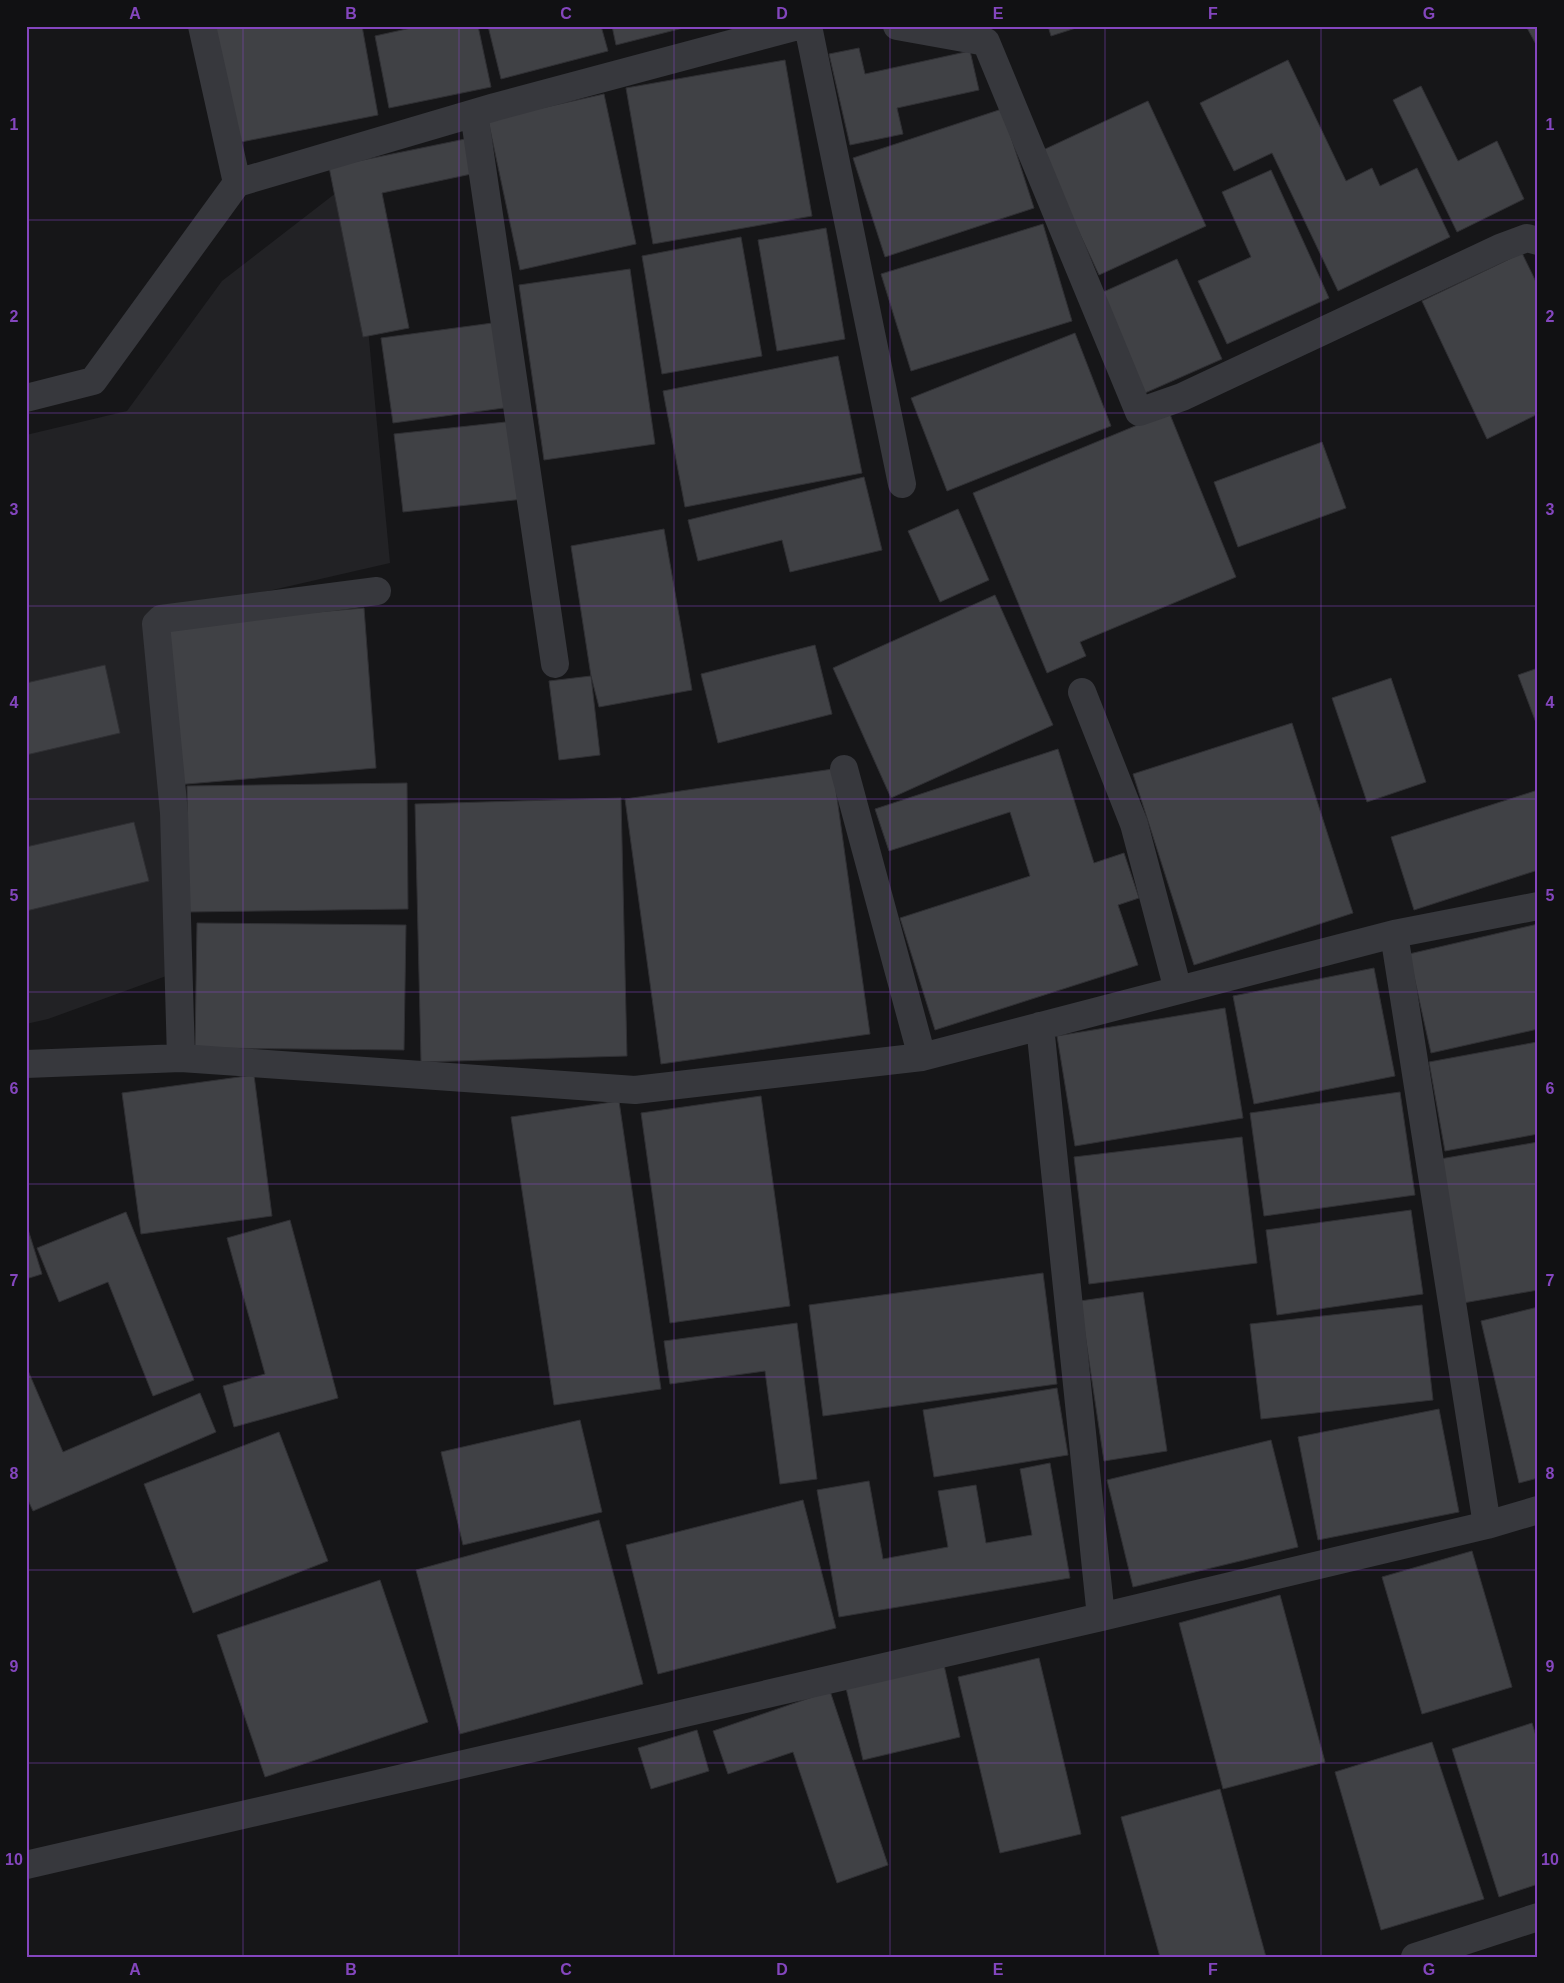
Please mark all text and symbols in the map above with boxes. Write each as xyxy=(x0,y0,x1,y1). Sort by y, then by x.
text: A xyxy=(129,5,141,22)
text: B xyxy=(345,5,357,22)
text: C xyxy=(560,5,572,22)
text: D xyxy=(776,5,788,22)
text: E xyxy=(993,5,1004,22)
text: F xyxy=(1208,5,1218,22)
text: G xyxy=(1423,5,1435,22)
text: 1 xyxy=(10,116,19,133)
text: 1 xyxy=(1546,116,1555,133)
text: 2 xyxy=(10,308,19,325)
text: 2 xyxy=(1546,308,1555,325)
text: 3 xyxy=(10,501,19,518)
text: 3 xyxy=(1546,501,1555,518)
text: 4 xyxy=(10,694,19,711)
text: 4 xyxy=(1546,694,1555,711)
text: 5 xyxy=(10,887,19,904)
text: 5 xyxy=(1546,887,1555,904)
text: 6 xyxy=(10,1080,19,1097)
text: 6 xyxy=(1546,1080,1555,1097)
text: 7 xyxy=(10,1272,19,1289)
text: 7 xyxy=(1546,1272,1555,1289)
text: 8 xyxy=(10,1465,19,1482)
text: 8 xyxy=(1546,1465,1555,1482)
text: 9 xyxy=(10,1658,19,1675)
text: 9 xyxy=(1546,1658,1555,1675)
text: 10 xyxy=(5,1851,23,1868)
text: 10 xyxy=(1541,1851,1559,1868)
text: A xyxy=(129,1961,141,1978)
text: B xyxy=(345,1961,357,1978)
text: C xyxy=(560,1961,572,1978)
text: D xyxy=(776,1961,788,1978)
text: E xyxy=(993,1961,1004,1978)
text: F xyxy=(1208,1961,1218,1978)
text: G xyxy=(1423,1961,1435,1978)

